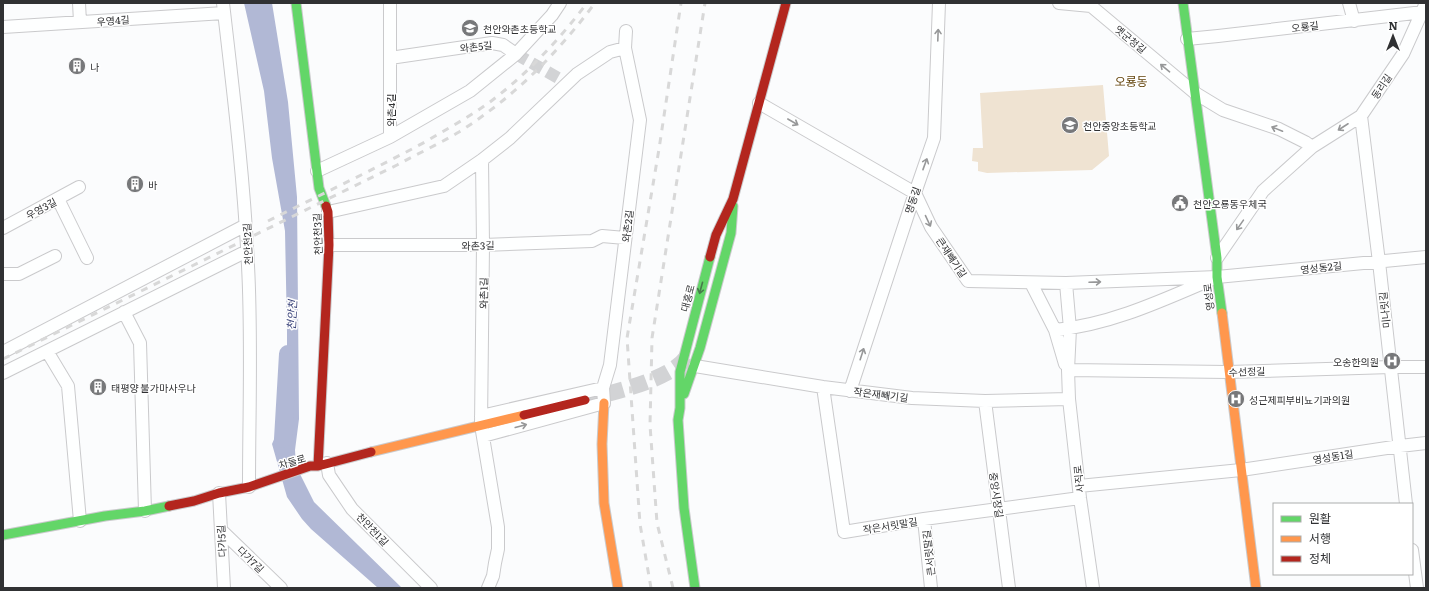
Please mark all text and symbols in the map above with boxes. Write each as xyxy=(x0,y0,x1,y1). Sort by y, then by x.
street label: 우영4길 xyxy=(96,11,130,29)
north arrow xyxy=(1373,16,1413,56)
street label: 오룡길 xyxy=(1290,17,1320,35)
text: N xyxy=(1388,17,1398,33)
school or university icon: 천안와촌초등학교 xyxy=(460,18,480,38)
place label: 천안와촌초등학교 xyxy=(483,21,557,36)
street label: 옛군청길 xyxy=(1112,21,1150,57)
one-way arrow xyxy=(934,29,942,42)
street label: 와촌5길 xyxy=(459,37,493,55)
building icon: 나 xyxy=(67,56,87,76)
place label: 나 xyxy=(90,59,100,74)
one-way arrow xyxy=(1160,63,1171,72)
street label: 동리길 xyxy=(1367,70,1395,102)
district label: 오룡동 xyxy=(1114,72,1148,90)
street label: 와촌4길 xyxy=(383,93,398,127)
school or university icon: 천안중앙초등학교 xyxy=(1060,115,1080,135)
place label: 천안중앙초등학교 xyxy=(1083,118,1157,133)
one-way arrow xyxy=(787,119,799,127)
one-way arrow xyxy=(1338,123,1349,131)
one-way arrow xyxy=(1272,125,1284,132)
one-way arrow xyxy=(922,157,929,170)
building icon: 바 xyxy=(125,174,145,194)
place label: 바 xyxy=(148,177,158,192)
street label: 명동길 xyxy=(900,185,924,215)
public building icon: 천안오룡동우체국 xyxy=(1170,193,1190,213)
street label: 우영3길 xyxy=(23,194,59,222)
place label: 천안오룡동우체국 xyxy=(1193,196,1267,211)
street label: 와촌2길 xyxy=(618,209,636,243)
street label: 천안천3길 xyxy=(309,213,325,255)
one-way arrow xyxy=(925,214,932,226)
one-way arrow xyxy=(1236,219,1244,230)
street label: 천안천2길 xyxy=(238,223,256,265)
street label: 큰재빼기길 xyxy=(933,234,971,280)
street label: 와촌3길 xyxy=(461,237,495,253)
street label: 영성동2길 xyxy=(1299,257,1343,277)
street label: 와촌1길 xyxy=(475,277,491,309)
one-way arrow xyxy=(1088,278,1101,286)
one-way arrow xyxy=(697,281,705,294)
street label: 영성로 xyxy=(1199,282,1217,312)
street label: 대흥로 xyxy=(676,283,698,313)
street label: 미나릿길 xyxy=(1375,291,1393,329)
water label: 천안천 xyxy=(282,298,300,331)
one-way arrow xyxy=(859,347,866,360)
hospital icon: 오송한의원 xyxy=(1382,351,1402,371)
place label: 오송한의원 xyxy=(1333,354,1379,369)
street label: 수선정길 xyxy=(1228,363,1266,379)
building icon: 태평양 불가마사우나 xyxy=(88,377,108,397)
place label: 태평양 불가마사우나 xyxy=(111,380,197,395)
street label: 작은재빼기길 xyxy=(853,383,909,405)
hospital icon: 성근제피부비뇨기과의원 xyxy=(1226,389,1246,409)
place label: 성근제피부비뇨기과의원 xyxy=(1249,392,1350,407)
one-way arrow xyxy=(514,422,527,429)
street label: 영성동1길 xyxy=(1312,445,1354,467)
street label: 차돌로 xyxy=(277,450,307,472)
street label: 사직로 xyxy=(1069,464,1087,494)
street label: 중앙시장길 xyxy=(986,471,1008,519)
legend xyxy=(1273,503,1413,575)
street label: 천안천1길 xyxy=(353,509,393,549)
text: 원활 xyxy=(1309,509,1331,527)
street label: 작은서릿말길 xyxy=(862,513,918,537)
street label: 다가5길 xyxy=(213,524,229,558)
street label: 큰서릿말길 xyxy=(918,529,938,577)
text: 서행 xyxy=(1309,529,1331,547)
street label: 다가7길 xyxy=(234,542,268,576)
text: 정체 xyxy=(1309,549,1331,567)

